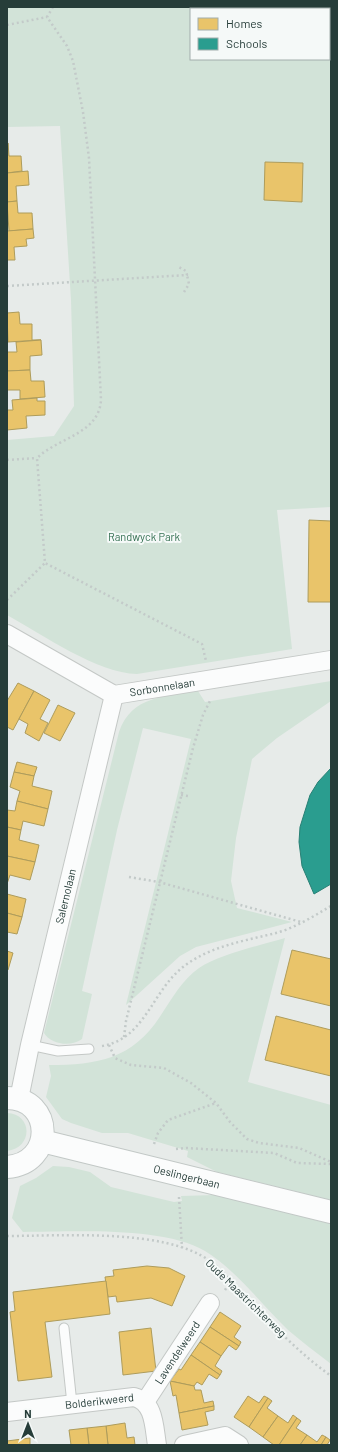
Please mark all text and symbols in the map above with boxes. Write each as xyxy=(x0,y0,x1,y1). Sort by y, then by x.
legend xyxy=(190,8,330,60)
text: Homes xyxy=(226,16,263,30)
text: Schools xyxy=(226,36,267,50)
park label: Randwyck Park xyxy=(108,530,181,543)
street label: Sorbonnelaan xyxy=(129,675,196,698)
street label: Salernolaan xyxy=(52,867,78,925)
street label: Oeslingerbaan xyxy=(152,1162,222,1191)
street label: Oude Maastrichterweg xyxy=(203,1256,289,1340)
street label: Lavendelweerd xyxy=(152,1319,202,1386)
street label: Bolderikweerd xyxy=(64,1390,134,1411)
north arrow xyxy=(8,1404,48,1444)
text: N xyxy=(24,1407,32,1420)

